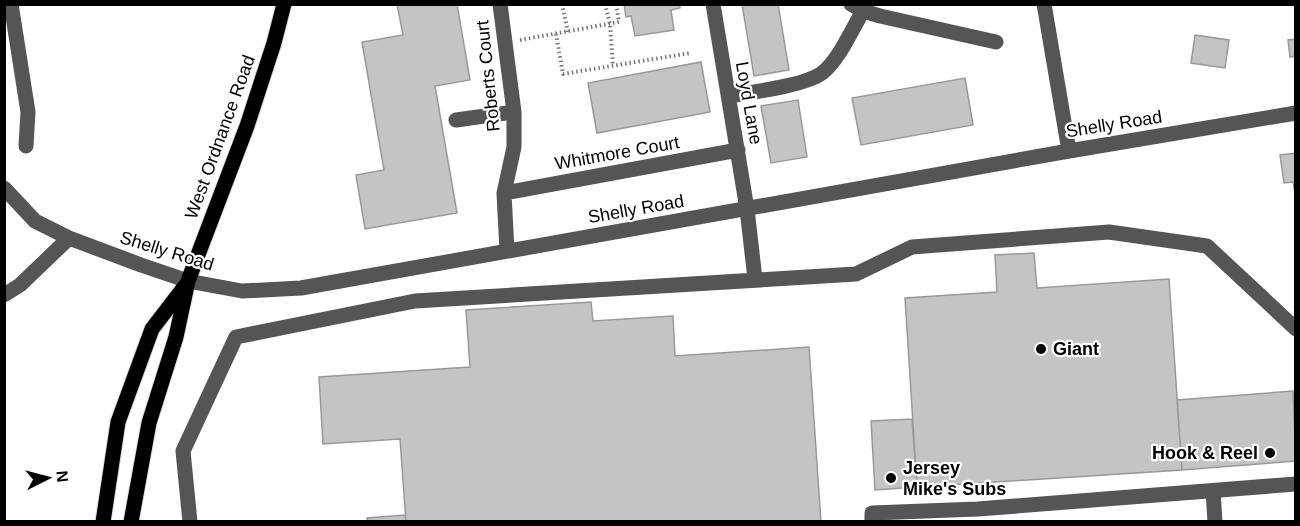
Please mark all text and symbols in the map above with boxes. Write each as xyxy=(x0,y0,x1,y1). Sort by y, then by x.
street label: Roberts Court xyxy=(472,19,504,133)
street label: West Ordnance Road xyxy=(181,52,259,222)
street label: Loyd Lane xyxy=(732,60,766,146)
street label: Shelly Road xyxy=(1065,107,1163,141)
street label: Whitmore Court xyxy=(553,132,681,174)
street label: Shelly Road xyxy=(586,191,686,227)
street label: Shelly Road xyxy=(118,227,216,275)
place label: Giant xyxy=(1053,339,1099,359)
marker: Giant xyxy=(1034,342,1048,356)
place label: Hook & Reel xyxy=(1152,443,1258,463)
marker: Hook & Reel xyxy=(1263,446,1277,460)
north arrow xyxy=(18,448,78,508)
place label: Jersey Mike's Subs xyxy=(903,458,1006,499)
text: N xyxy=(53,470,71,483)
marker: Jersey Mike's Subs xyxy=(884,471,898,485)

